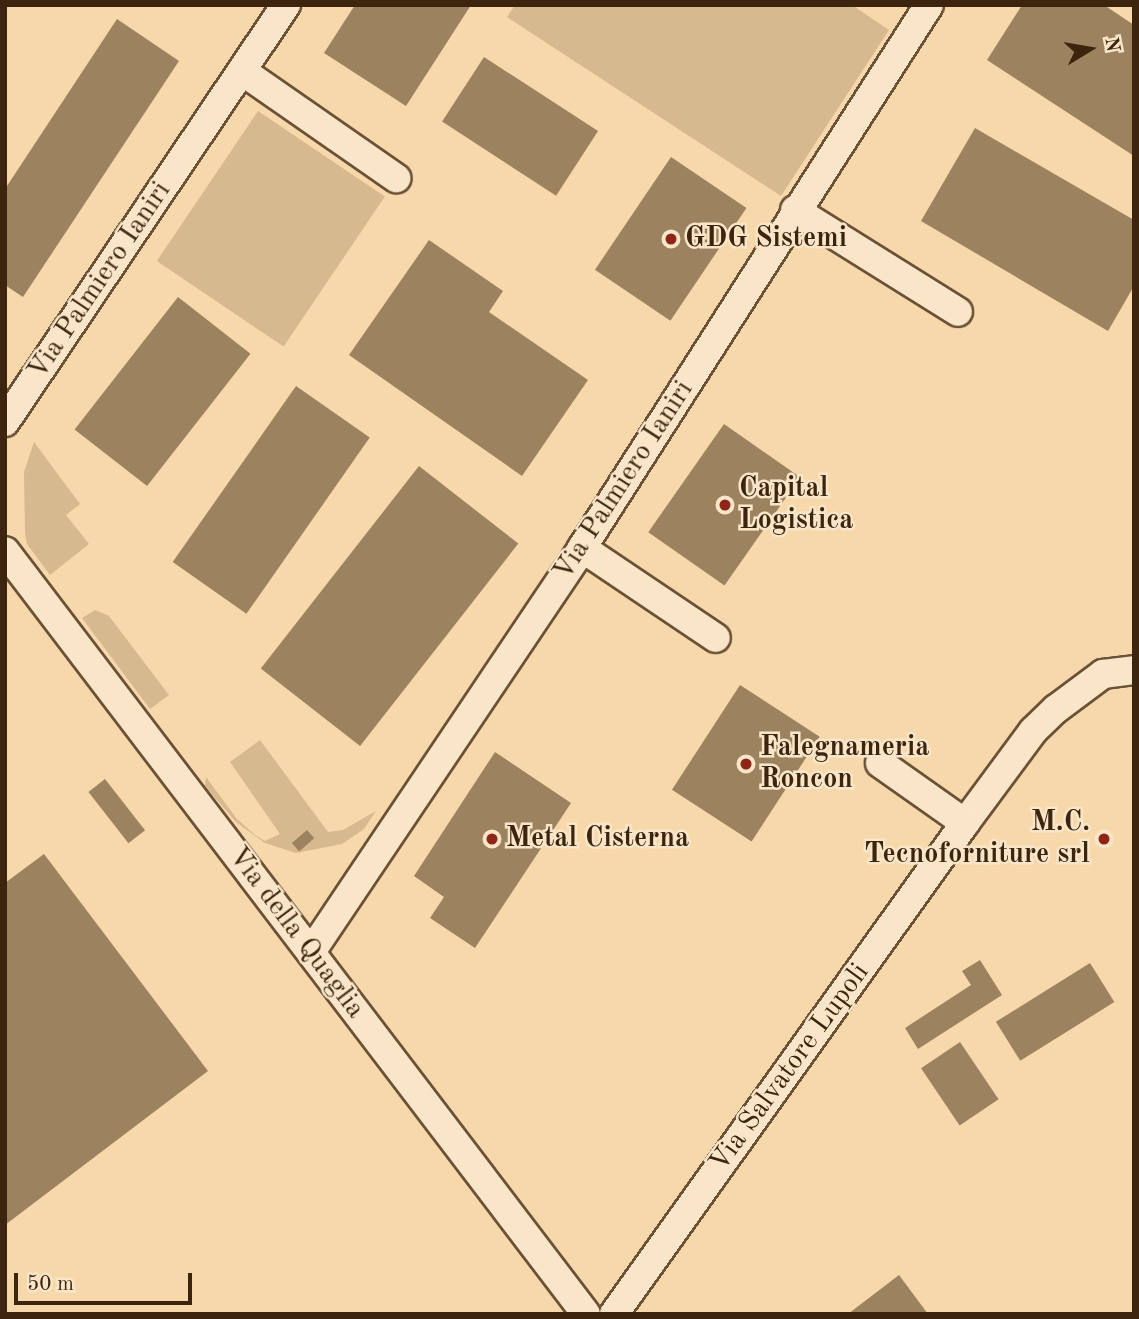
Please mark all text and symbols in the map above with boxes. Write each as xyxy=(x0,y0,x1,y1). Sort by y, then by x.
north arrow xyxy=(1055,14,1125,84)
text: N xyxy=(1100,36,1122,54)
street label: Via Palmiero Ianiri xyxy=(21,176,179,386)
place label: GDG Sistemi xyxy=(685,222,847,256)
marker: GDG Sistemi xyxy=(663,231,679,247)
street label: Via Palmiero Ianiri xyxy=(547,375,701,587)
place label: Capital Logistica xyxy=(739,472,854,538)
marker: Capital Logistica xyxy=(717,497,733,513)
place label: Falegnameria Roncon xyxy=(760,731,930,797)
marker: Falegnameria Roncon xyxy=(738,756,754,772)
place label: M.C. Tecnoforniture srl xyxy=(864,806,1090,872)
place label: Metal Cisterna xyxy=(506,822,689,856)
marker: Metal Cisterna xyxy=(484,831,500,847)
marker: M.C. Tecnoforniture srl xyxy=(1096,831,1112,847)
street label: Via della Quaglia xyxy=(220,840,372,1026)
street label: Via Salvatore Lupoli xyxy=(703,957,877,1179)
scale bar xyxy=(18,1260,196,1304)
text: 50 m xyxy=(27,1274,74,1295)

